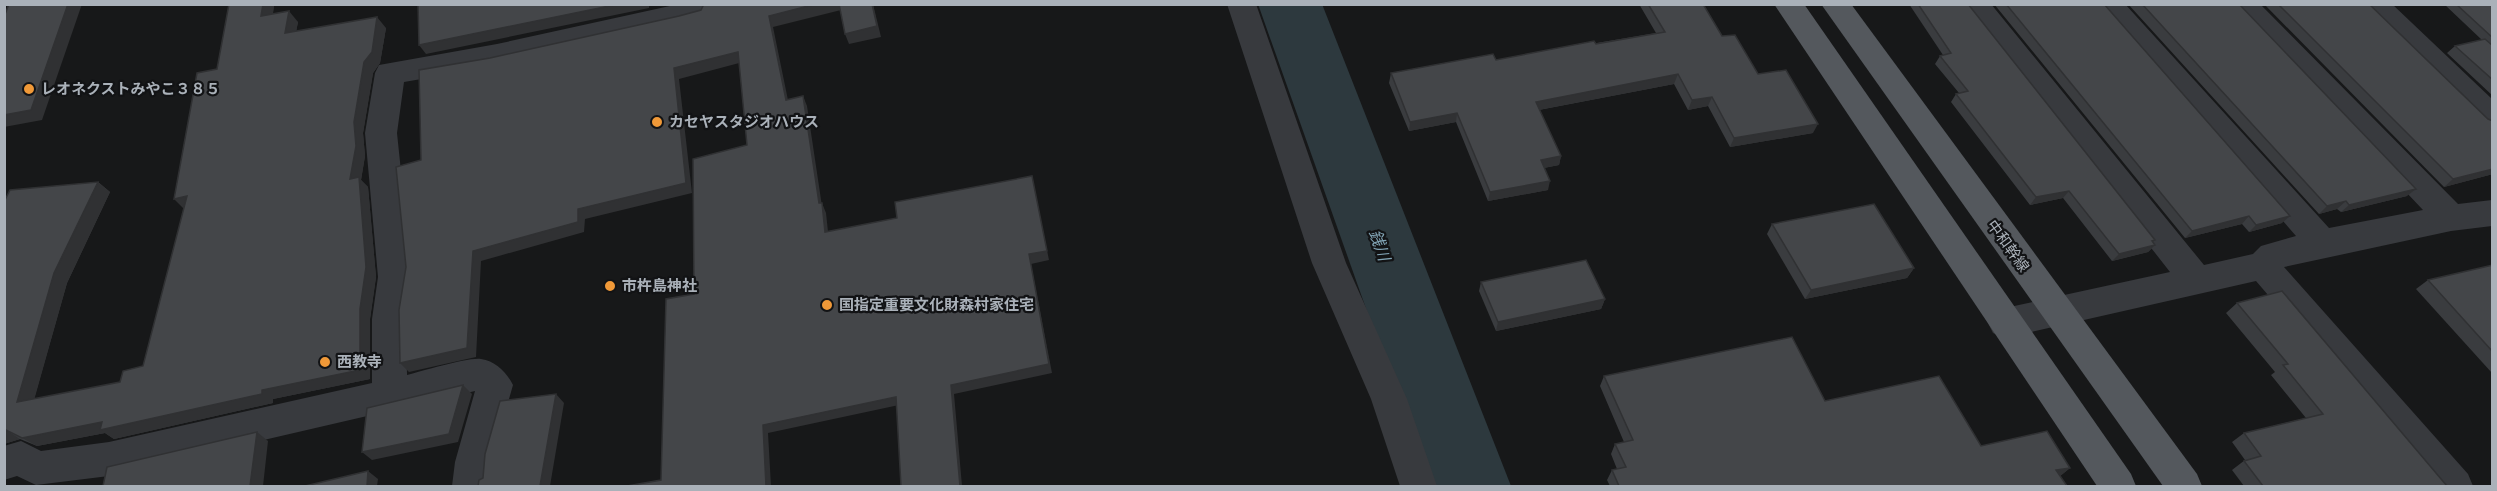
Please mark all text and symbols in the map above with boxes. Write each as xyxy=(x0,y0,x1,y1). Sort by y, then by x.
place label: レオネクストみやこ３８５ xyxy=(41,78,221,99)
marker: レオネクストみやこ３８５ xyxy=(22,82,36,96)
place label: カセヤスタジオハウス xyxy=(669,111,819,132)
marker: カセヤスタジオハウス xyxy=(650,115,664,129)
street label: 中和幹線 xyxy=(1982,215,2035,276)
water label: 銭川 xyxy=(1363,226,1396,266)
place label: 市杵島神社 xyxy=(622,275,697,296)
marker: 市杵島神社 xyxy=(603,279,617,293)
place label: 国指定重要文化財森村家住宅 xyxy=(839,294,1034,315)
marker: 国指定重要文化財森村家住宅 xyxy=(820,298,834,312)
place label: 西教寺 xyxy=(337,351,382,372)
marker: 西教寺 xyxy=(318,355,332,369)

